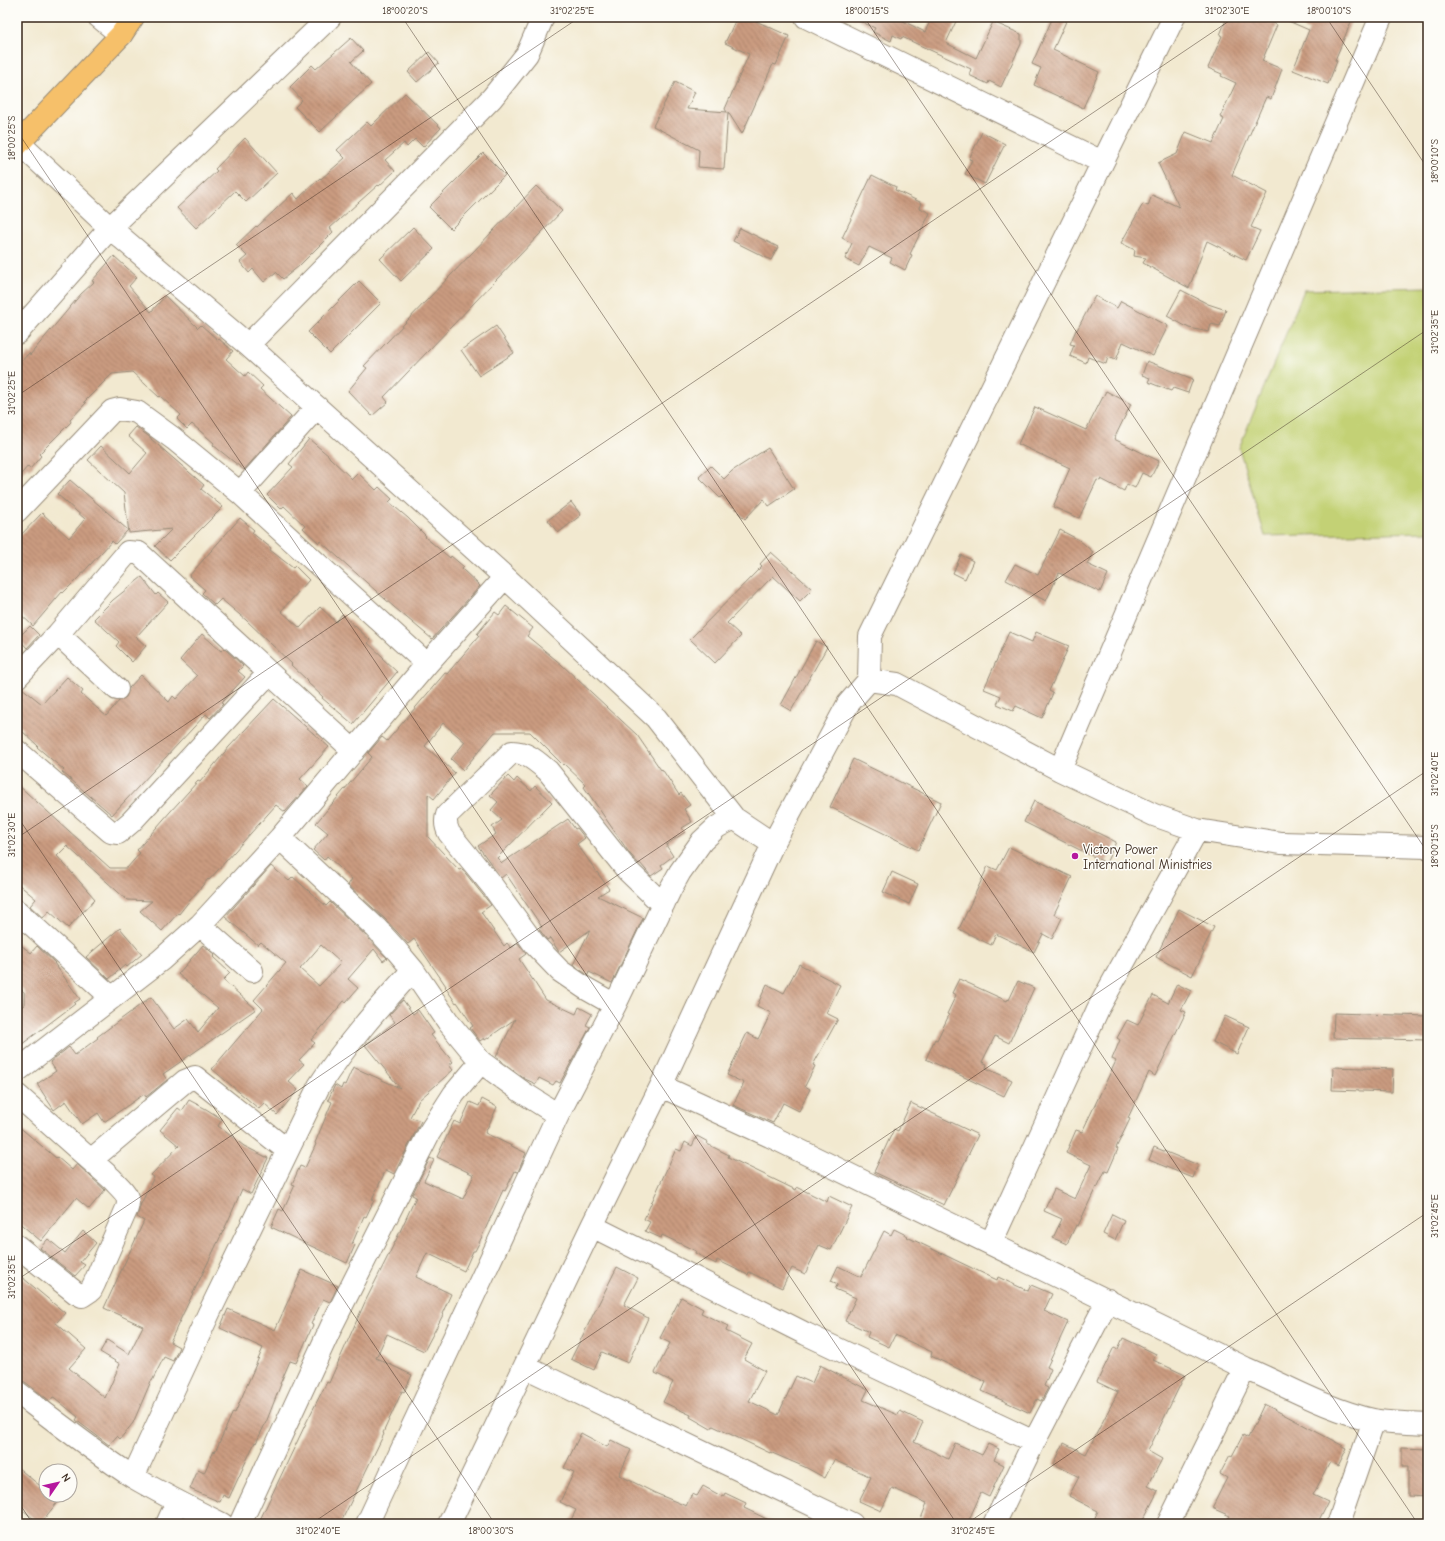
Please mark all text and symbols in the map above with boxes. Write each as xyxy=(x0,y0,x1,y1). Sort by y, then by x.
text: 18°00'20"S xyxy=(382,5,428,17)
text: 31°02'25"E xyxy=(550,5,594,17)
text: 18°00'15"S xyxy=(845,5,889,17)
text: 31°02'30"E xyxy=(1205,5,1249,17)
text: 18°00'10"S xyxy=(1307,5,1351,17)
text: 18°00'25"S xyxy=(6,115,18,160)
text: 18°00'10"S xyxy=(1429,139,1441,183)
text: 31°02'35"E xyxy=(1429,310,1441,354)
text: 31°02'25"E xyxy=(6,371,18,415)
text: 31°02'40"E xyxy=(1429,752,1441,796)
text: 31°02'30"E xyxy=(6,813,18,857)
text: 18°00'15"S xyxy=(1429,824,1441,868)
place label: Victory Power International Ministries xyxy=(1083,842,1212,872)
marker: Victory Power International Ministries xyxy=(1070,851,1080,861)
text: 31°02'45"E xyxy=(1429,1194,1441,1238)
text: 31°02'35"E xyxy=(6,1255,18,1299)
north arrow xyxy=(38,1463,78,1503)
text: N xyxy=(58,1471,73,1484)
text: 31°02'40"E xyxy=(296,1525,340,1537)
text: 18°00'30"S xyxy=(468,1525,514,1537)
text: 31°02'45"E xyxy=(951,1525,995,1537)

